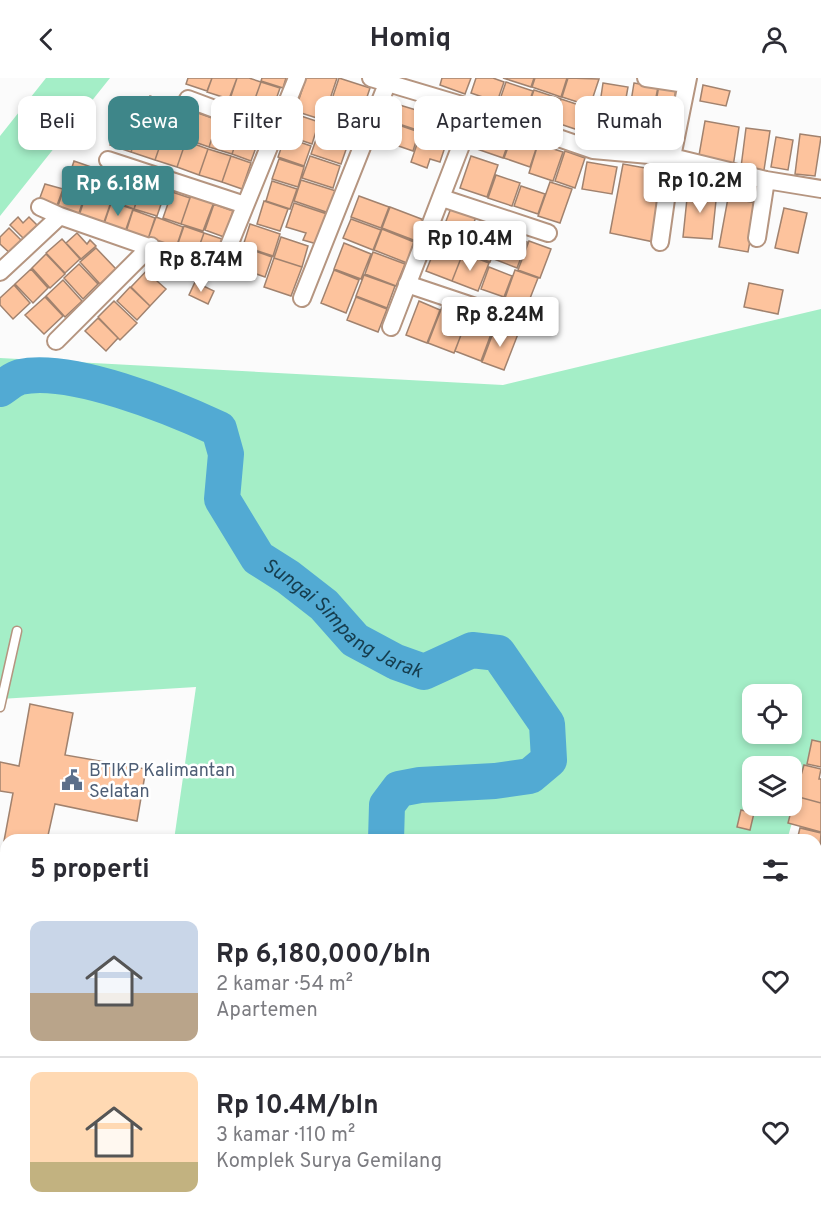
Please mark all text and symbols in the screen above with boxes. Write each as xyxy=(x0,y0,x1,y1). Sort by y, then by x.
text: Homiq xyxy=(370,22,451,56)
icon: back xyxy=(30,23,63,56)
icon: person xyxy=(758,23,791,56)
chip: Beli xyxy=(18,96,96,150)
chip: Sewa xyxy=(108,96,199,150)
chip: Filter xyxy=(211,96,303,150)
chip: Baru xyxy=(315,96,402,150)
chip: Apartemen xyxy=(414,96,563,150)
chip: Rumah xyxy=(575,96,684,150)
pin: Rp 10.2M xyxy=(638,163,762,214)
pin: Rp 6.18M xyxy=(56,166,180,217)
text: Rp 10.2M xyxy=(658,169,742,195)
text: Rp 6.18M xyxy=(76,172,160,198)
pin: Rp 10.4M xyxy=(408,221,532,272)
text: Rp 10.4M xyxy=(427,227,513,253)
pin: Rp 8.74M xyxy=(139,242,263,293)
text: Rp 8.74M xyxy=(159,248,243,274)
pin: Rp 8.24M xyxy=(438,297,562,348)
text: Rp 8.24M xyxy=(456,303,544,329)
water label: Sungai Simpang Jarak xyxy=(257,553,426,686)
map controls xyxy=(742,684,802,816)
button: locate xyxy=(742,684,802,744)
button: layers xyxy=(742,756,802,816)
place label: BTIKP Kalimantan Selatan xyxy=(89,760,235,804)
public building icon: BTIKP Kalimantan Selatan xyxy=(60,768,84,792)
text: 5 properti xyxy=(30,854,150,887)
icon: filters xyxy=(759,854,792,887)
text: Rp 6,180,000/bln xyxy=(216,939,431,972)
icon: home xyxy=(78,945,150,1017)
icon: heart xyxy=(759,965,792,998)
text: 2 kamar · 54 m² xyxy=(216,972,353,998)
text: Apartemen xyxy=(216,998,318,1024)
text: Rp 10.4M/bln xyxy=(216,1090,379,1123)
icon: home xyxy=(78,1096,150,1168)
icon: heart xyxy=(759,1116,792,1149)
text: 3 kamar · 110 m² xyxy=(216,1123,355,1149)
text: Komplek Surya Gemilang xyxy=(216,1149,442,1175)

